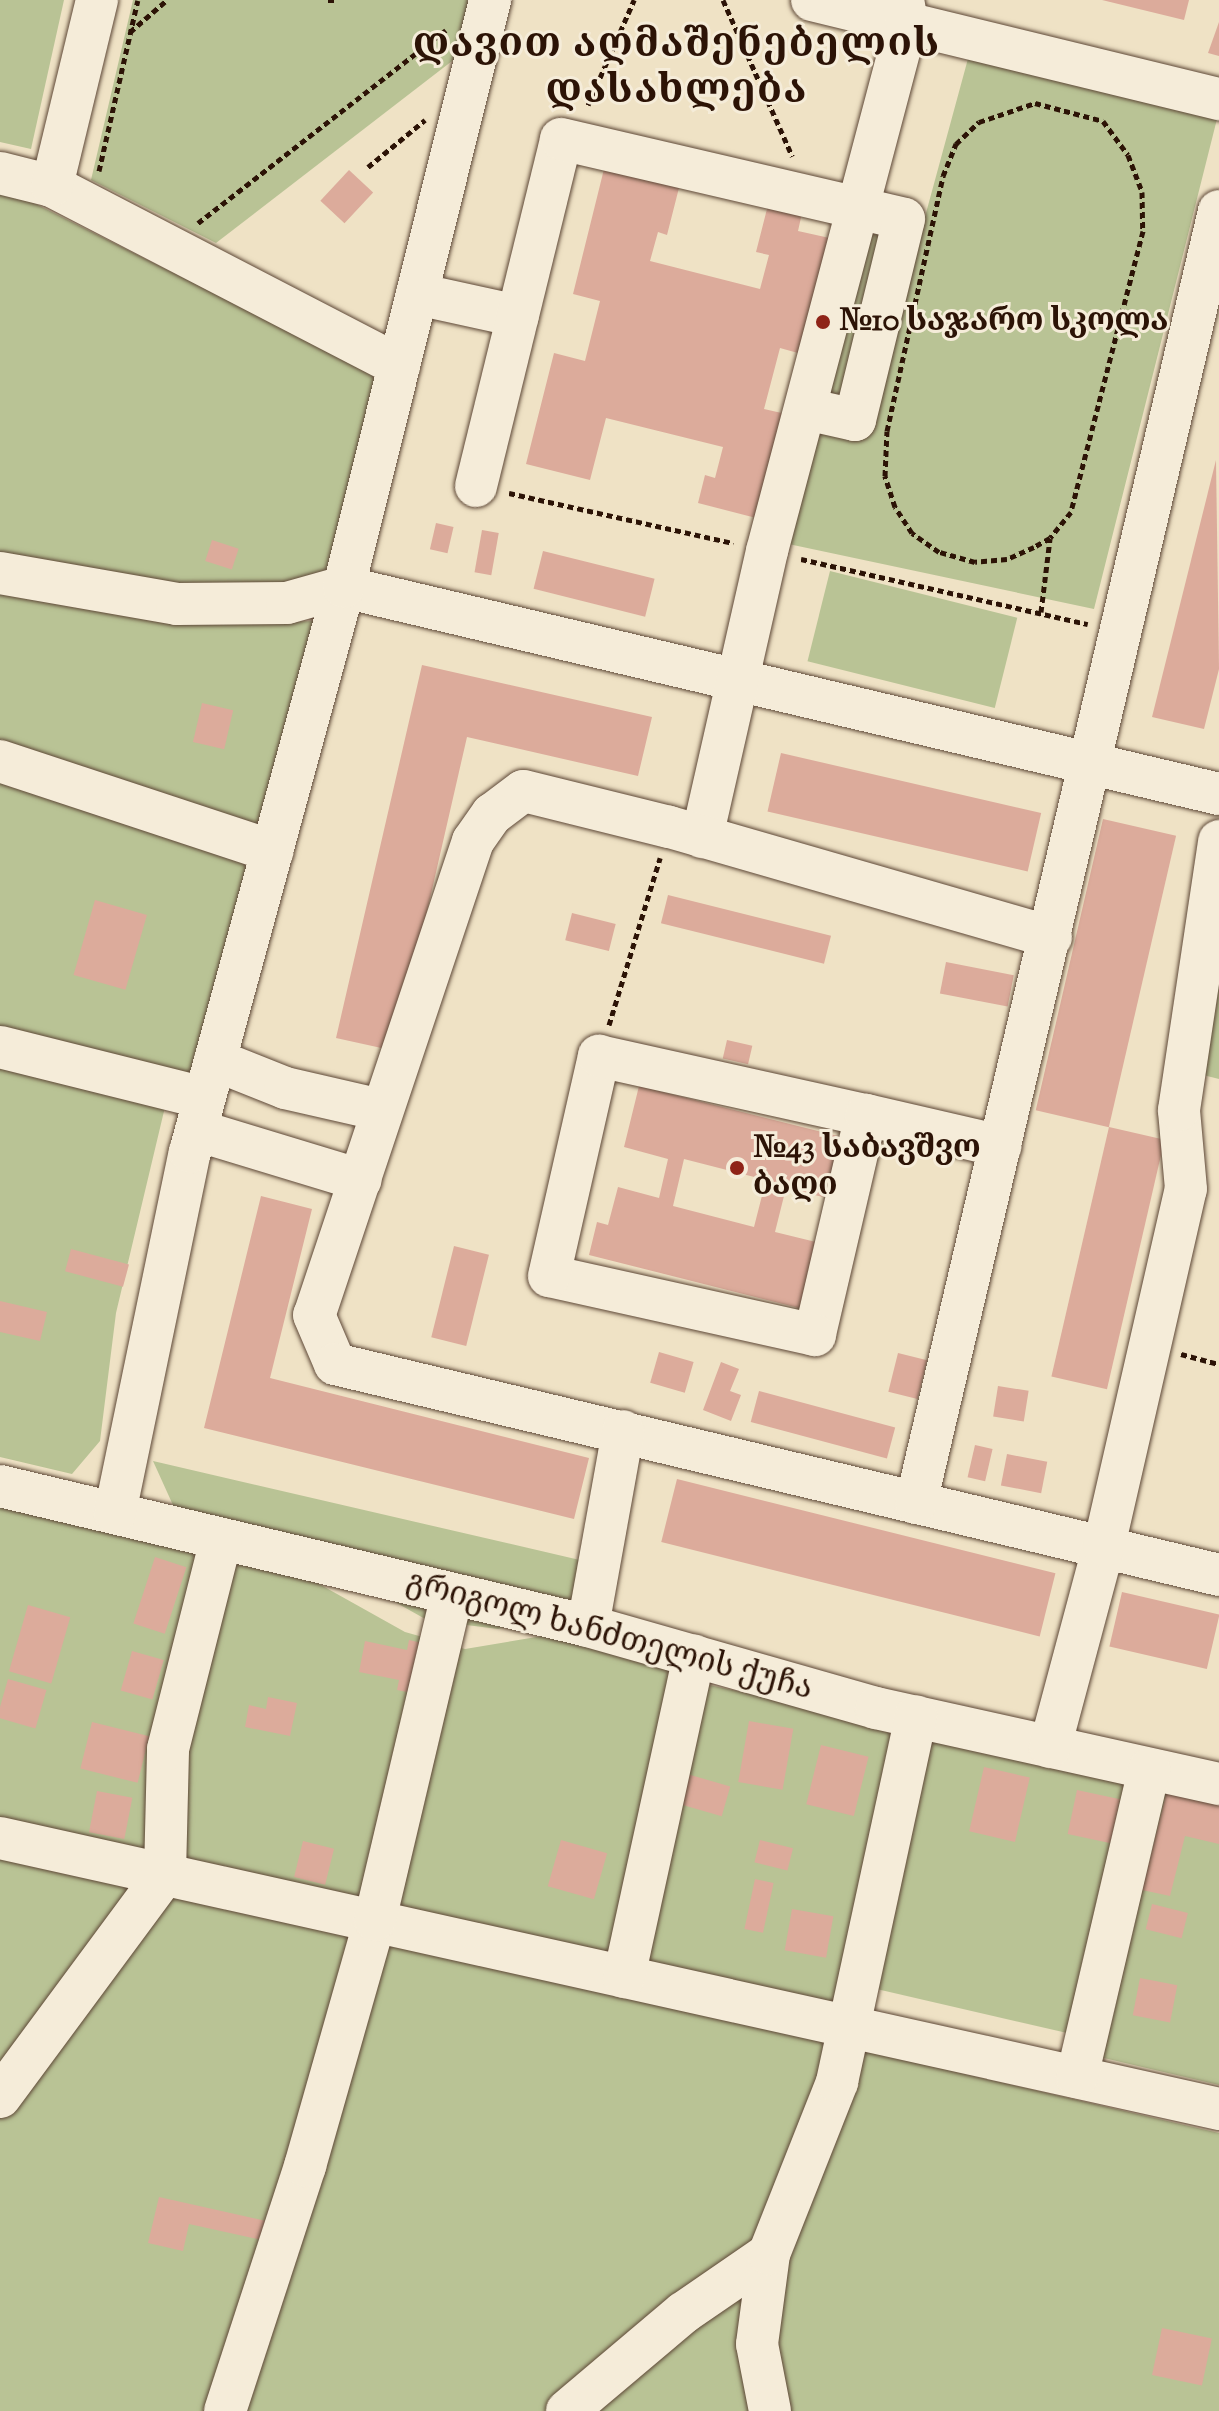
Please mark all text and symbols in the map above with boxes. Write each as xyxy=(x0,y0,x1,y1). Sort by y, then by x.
district label: დავით აღმაშენებელის დასახლება xyxy=(413,22,941,116)
place label: №10 საჯარო სკოლა xyxy=(839,303,1168,341)
marker: №10 საჯარო სკოლა xyxy=(814,313,832,331)
place label: №43 საბავშვო ბაღი xyxy=(753,1131,981,1206)
marker: №43 საბავშვო ბაღი xyxy=(728,1159,746,1177)
street label: გრიგოლ ხანძთელის ქუჩა xyxy=(402,1564,816,1710)

